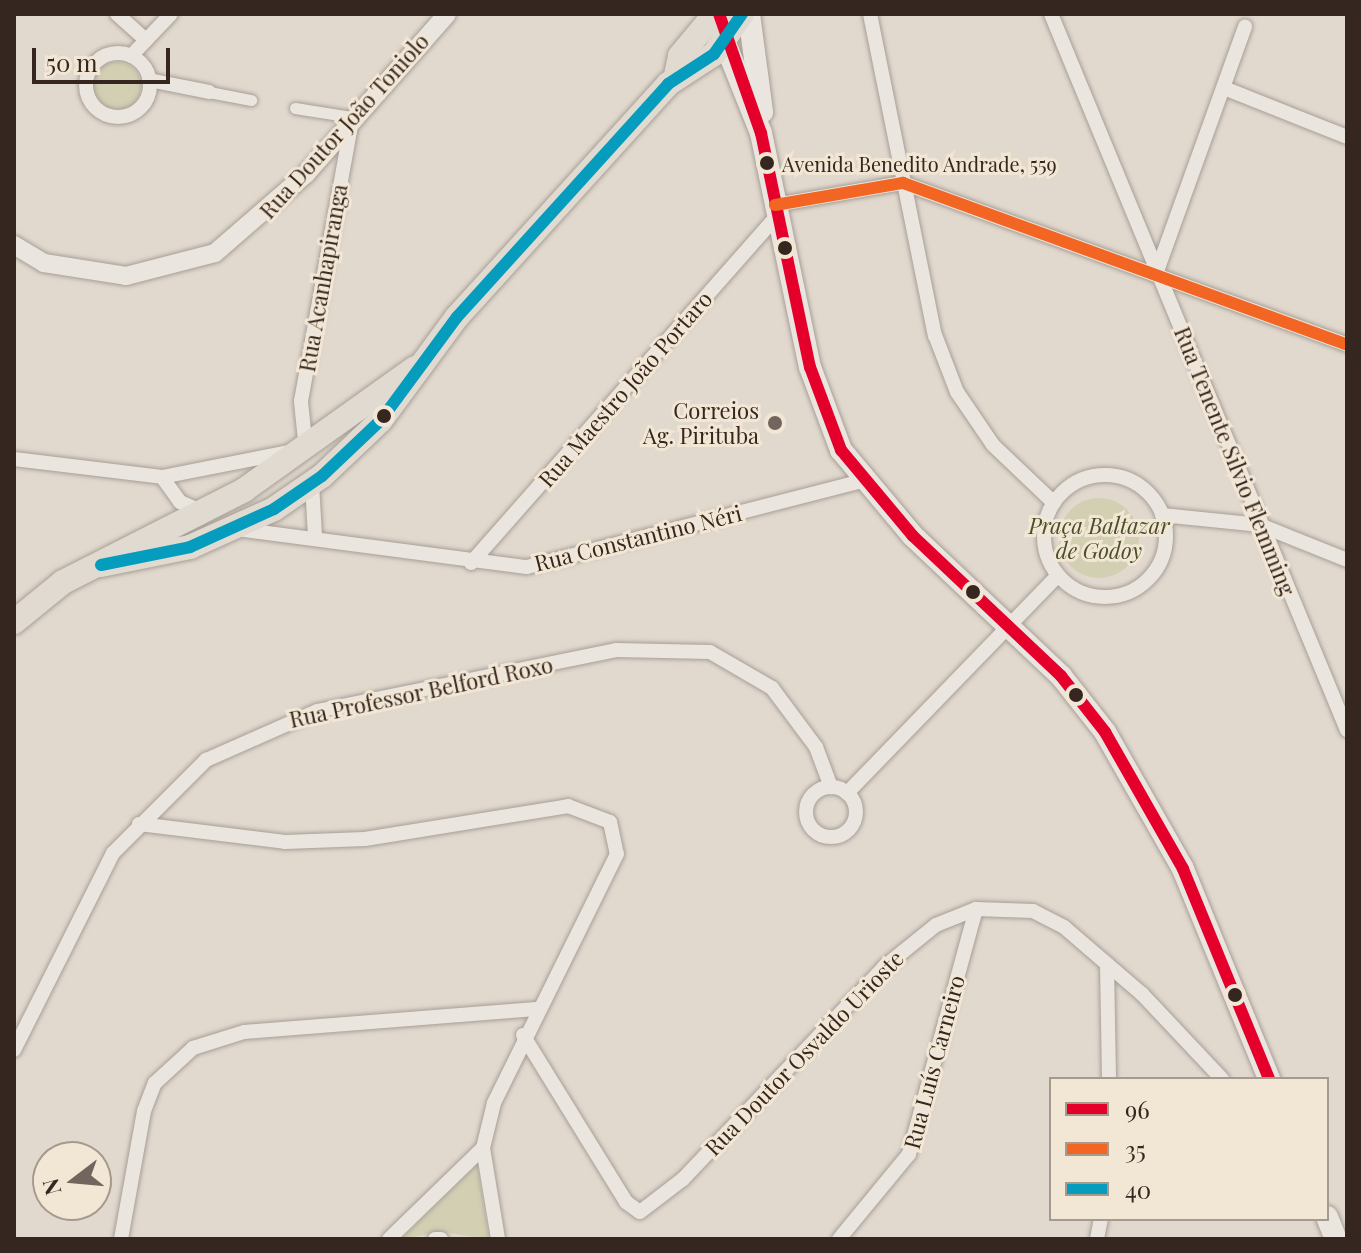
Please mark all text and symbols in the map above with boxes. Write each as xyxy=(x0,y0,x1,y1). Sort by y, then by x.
street label: Rua Doutor João Toniolo xyxy=(254,28,434,224)
scale bar xyxy=(36,32,174,82)
text: 50 m xyxy=(46,46,98,78)
place label: Avenida Benedito Andrade, 559 xyxy=(782,151,1058,175)
marker: Avenida Benedito Andrade, 559 xyxy=(759,155,775,171)
street label: Rua Acanhapiranga xyxy=(293,182,353,374)
unlabelled marker xyxy=(777,240,793,256)
street label: Rua Maestro João Portaro xyxy=(533,286,717,492)
street label: Rua Tenente Silvio Flemming xyxy=(1169,322,1301,600)
place label: Correios Ag. Pirituba xyxy=(643,397,759,448)
unlabelled marker xyxy=(376,408,392,424)
marker: Correios Ag. Pirituba xyxy=(766,414,784,432)
street label: Rua Constantino Néri xyxy=(532,499,744,577)
park label: Praça Baltazar de Godoy xyxy=(1028,512,1170,564)
unlabelled marker xyxy=(965,584,981,600)
street label: Rua Professor Belford Roxo xyxy=(286,651,556,733)
unlabelled marker xyxy=(1068,687,1084,703)
street label: Rua Doutor Osvaldo Urioste xyxy=(699,945,909,1161)
street label: Rua Luís Carneiro xyxy=(898,972,970,1152)
unlabelled marker xyxy=(1227,987,1243,1003)
legend xyxy=(1049,1077,1329,1221)
text: 96 xyxy=(1125,1093,1150,1125)
text: 35 xyxy=(1125,1133,1146,1165)
north arrow xyxy=(32,1141,112,1221)
text: 40 xyxy=(1125,1173,1151,1205)
text: N xyxy=(34,1175,67,1199)

